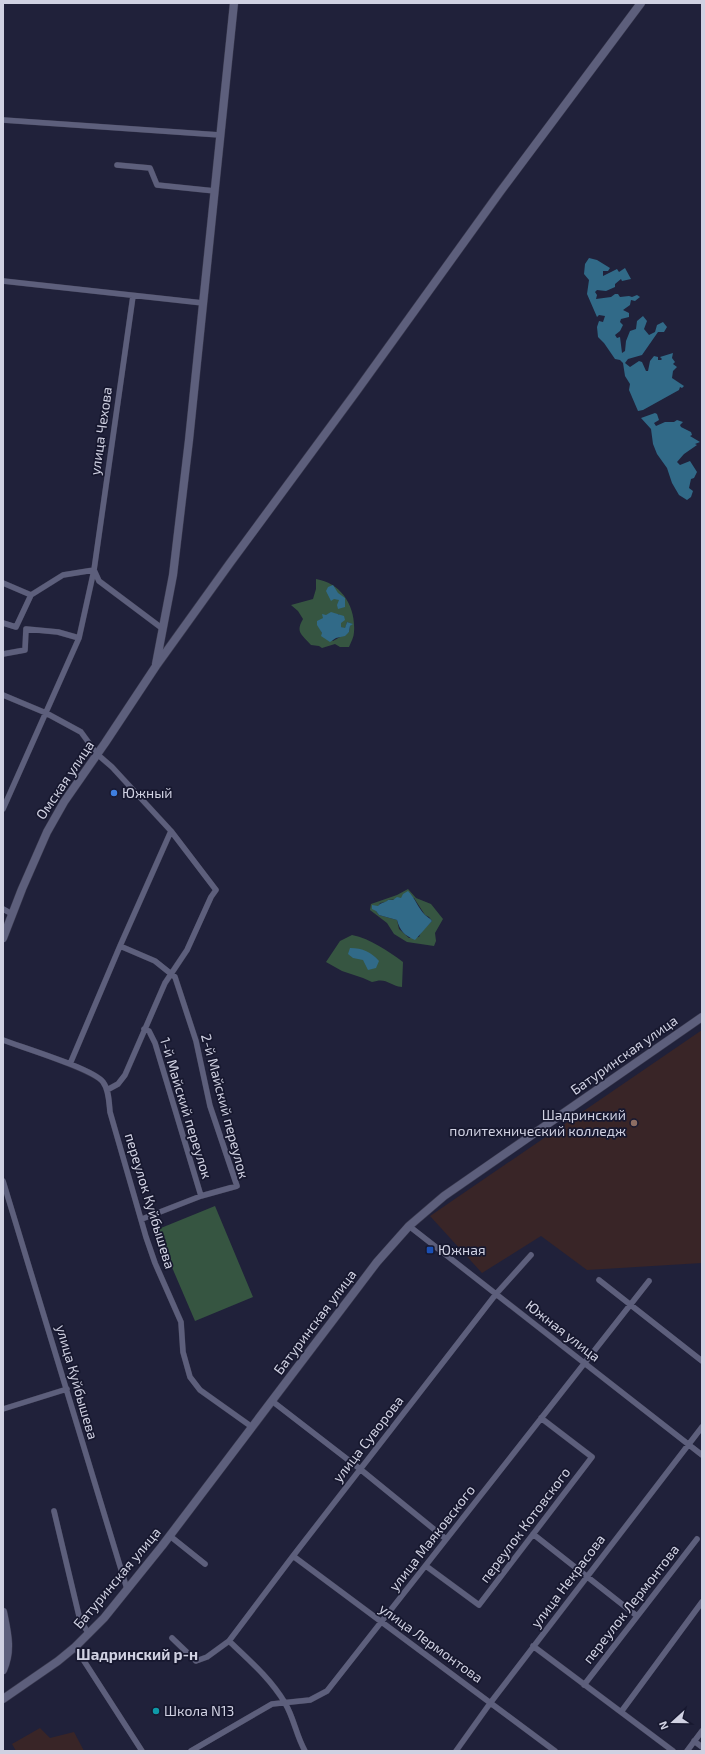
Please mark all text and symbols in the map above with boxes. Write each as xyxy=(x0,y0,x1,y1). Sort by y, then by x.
street label: улица Чехова xyxy=(86,386,115,476)
street label: Омская улица xyxy=(32,737,97,822)
place label: Южный xyxy=(122,784,172,801)
marker: Южный xyxy=(109,788,119,798)
street label: Батуринская улица xyxy=(567,1011,681,1098)
street label: 2-й Майский переулок xyxy=(198,1032,253,1181)
street label: 1-й Майский переулок xyxy=(157,1035,216,1181)
place label: Шадринский политехнический колледж xyxy=(449,1106,626,1139)
marker: Шадринский политехнический колледж xyxy=(629,1118,639,1128)
street label: переулок Куйбышева xyxy=(122,1131,179,1271)
place label: Южная xyxy=(438,1241,486,1258)
marker: Южная xyxy=(425,1245,435,1255)
street label: Батуринская улица xyxy=(270,1266,360,1377)
street label: Южная улица xyxy=(523,1296,604,1365)
street label: улица Куйбышева xyxy=(53,1323,102,1441)
street label: улица Суворова xyxy=(329,1392,407,1485)
street label: переулок Котовского xyxy=(476,1464,574,1586)
street label: улица Маяковского xyxy=(385,1481,478,1594)
street label: Батуринская улица xyxy=(69,1524,164,1632)
street label: улица Некрасова xyxy=(527,1531,608,1631)
street label: переулок Лермонтова xyxy=(579,1541,682,1667)
street label: улица Лермонтова xyxy=(376,1599,486,1686)
district label: Шадринский р-н xyxy=(76,1645,198,1663)
place label: Школа N13 xyxy=(164,1702,234,1719)
north arrow xyxy=(653,1702,693,1742)
marker: Школа N13 xyxy=(151,1706,161,1716)
text: N xyxy=(656,1720,671,1732)

